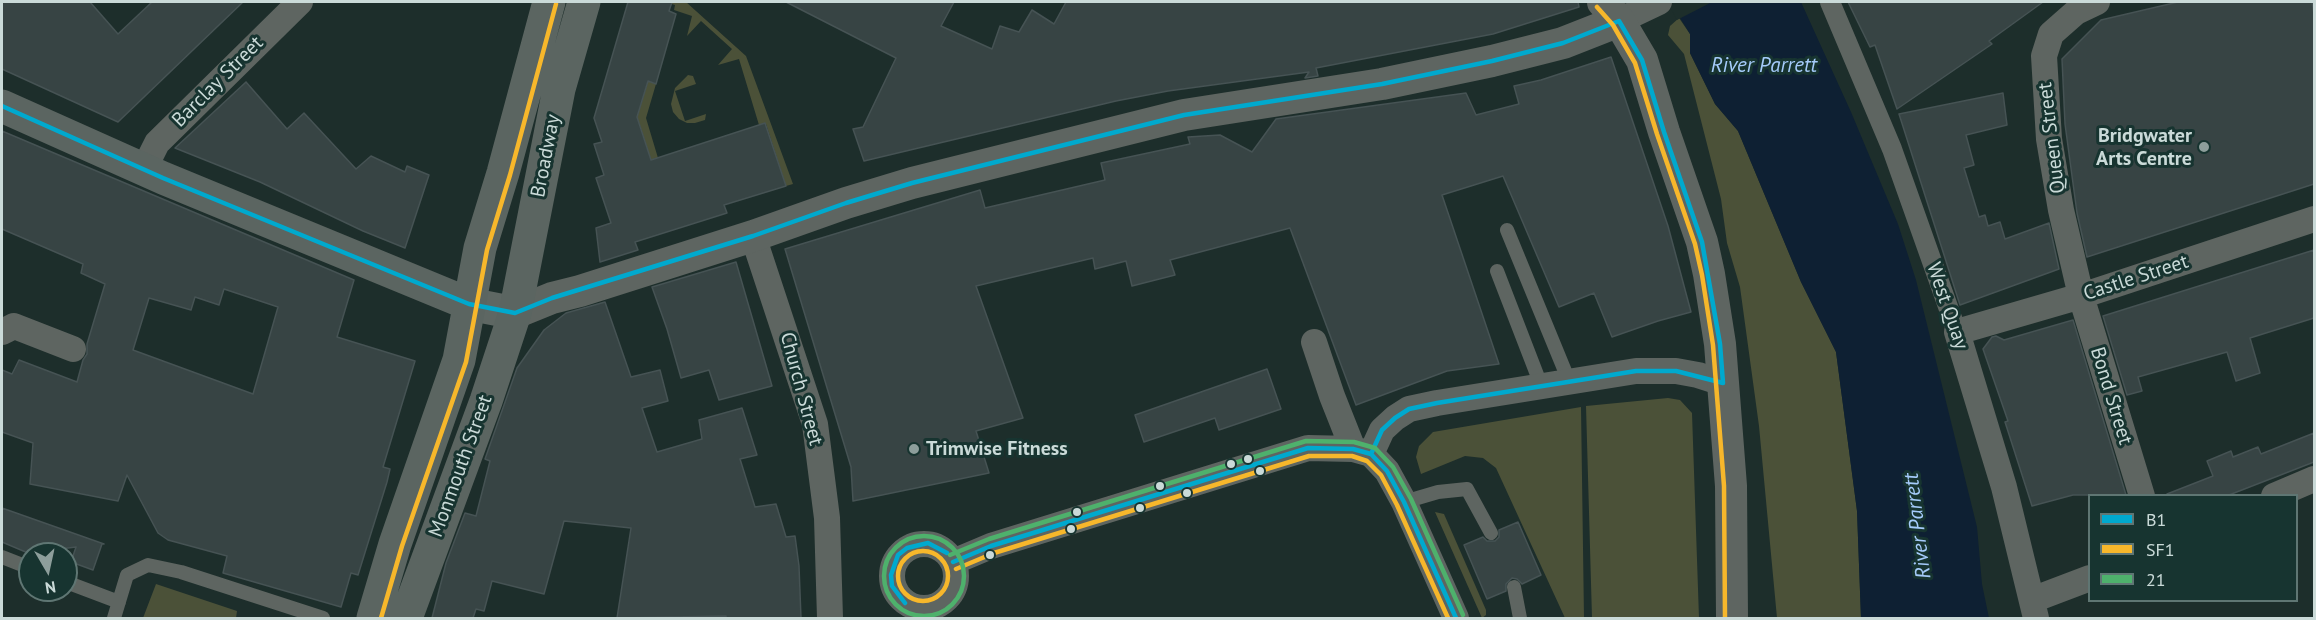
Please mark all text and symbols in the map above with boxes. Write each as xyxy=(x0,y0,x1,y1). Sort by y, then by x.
street label: Barclay Street xyxy=(167,31,269,133)
water label: River Parrett xyxy=(1711,53,1817,79)
street label: Queen Street xyxy=(2033,81,2071,195)
street label: Broadway xyxy=(526,113,566,199)
place label: Bridgwater Arts Centre xyxy=(2096,124,2192,171)
marker: Bridgwater Arts Centre xyxy=(2197,140,2211,154)
street label: Castle Street xyxy=(2081,250,2191,306)
street label: West Quay xyxy=(1921,259,1973,353)
street label: Church Street xyxy=(774,330,828,448)
street label: Bond Street xyxy=(2085,344,2137,448)
street label: Monmouth Street xyxy=(424,392,498,540)
place label: Trimwise Fitness xyxy=(926,437,1068,461)
marker: Trimwise Fitness xyxy=(907,442,921,456)
unlabelled marker xyxy=(1242,453,1254,465)
unlabelled marker xyxy=(1225,458,1237,470)
unlabelled marker xyxy=(1254,465,1266,477)
water label: River Parrett xyxy=(1899,472,1937,580)
unlabelled marker xyxy=(1154,480,1166,492)
unlabelled marker xyxy=(1181,487,1193,499)
legend xyxy=(2088,494,2298,602)
unlabelled marker xyxy=(1134,502,1146,514)
unlabelled marker xyxy=(1071,506,1083,518)
text: B1 xyxy=(2146,508,2166,531)
unlabelled marker xyxy=(1065,523,1077,535)
text: SF1 xyxy=(2146,538,2175,561)
north arrow xyxy=(18,542,78,602)
unlabelled marker xyxy=(984,549,996,561)
text: 21 xyxy=(2146,568,2166,591)
text: N xyxy=(44,577,57,599)

